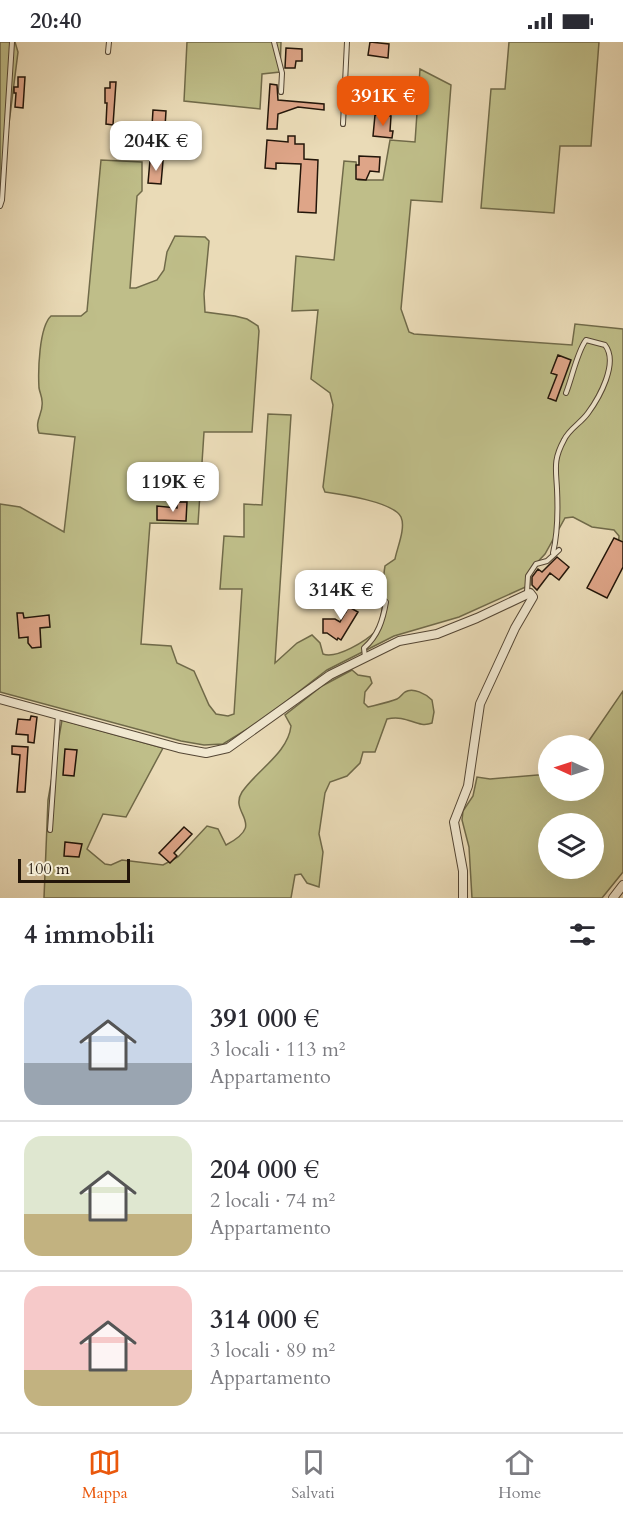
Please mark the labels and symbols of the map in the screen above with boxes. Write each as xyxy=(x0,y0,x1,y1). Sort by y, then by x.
pin: 391K € xyxy=(334,76,432,127)
pin: 204K € xyxy=(107,121,205,172)
pin: 119K € xyxy=(124,462,222,513)
pin: 314K € xyxy=(292,570,390,621)
north arrow xyxy=(538,735,604,801)
scale bar xyxy=(18,856,130,884)

